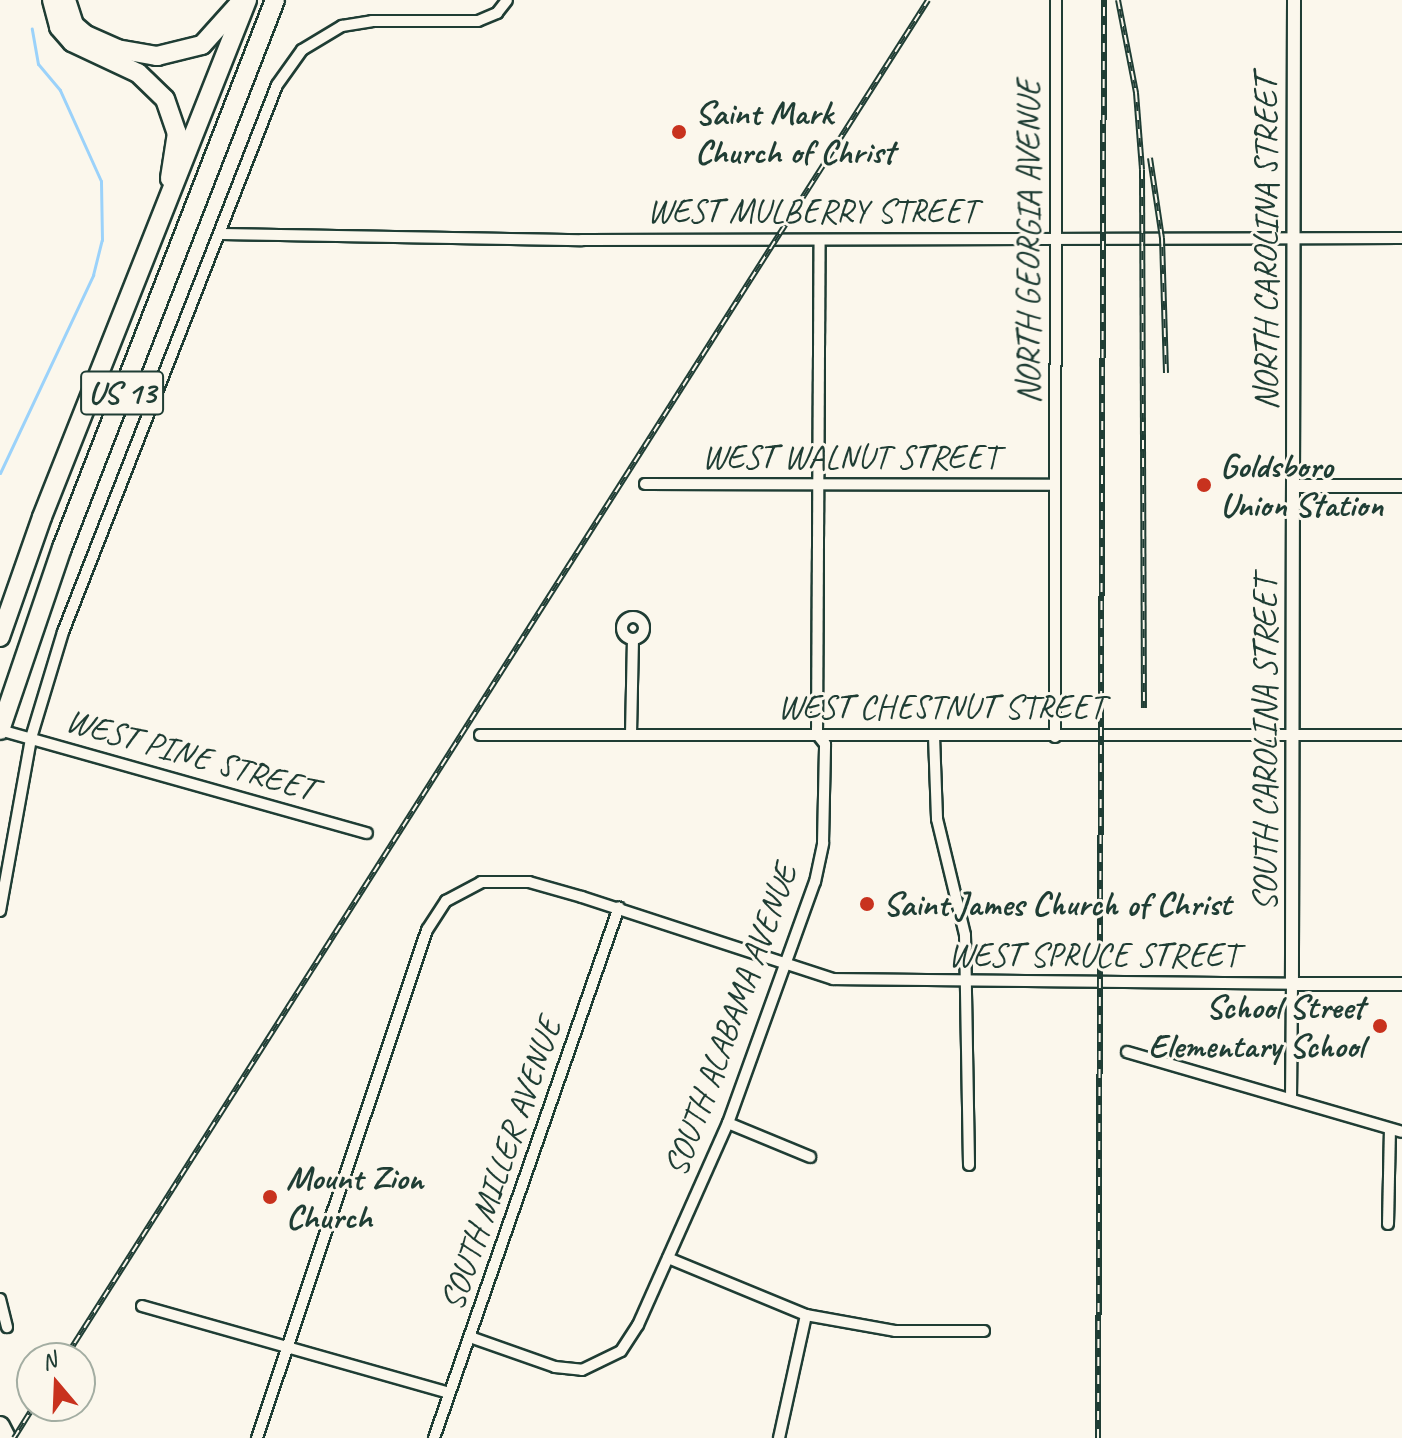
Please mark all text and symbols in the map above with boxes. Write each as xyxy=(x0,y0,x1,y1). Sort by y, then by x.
street label: NORTH CAROLINA STREET xyxy=(1246,75,1286,411)
street label: NORTH GEORGIA AVENUE xyxy=(1008,80,1048,404)
place label: Saint Mark Church of Christ xyxy=(695,92,895,172)
marker: Saint Mark Church of Christ xyxy=(670,123,688,141)
street label: WEST MULBERRY STREET xyxy=(647,191,977,231)
road number: US 13 xyxy=(80,365,164,421)
street label: WEST WALNUT STREET xyxy=(702,437,998,477)
place label: Goldsboro Union Station xyxy=(1220,445,1385,524)
marker: Goldsboro Union Station xyxy=(1195,476,1213,494)
street label: SOUTH CAROLINA STREET xyxy=(1245,577,1285,911)
street label: WEST CHESTNUT STREET xyxy=(778,687,1104,727)
street label: WEST PINE STREET xyxy=(62,699,320,809)
street label: SOUTH ALABAMA AVENUE xyxy=(654,858,806,1182)
place label: Saint James Church of Christ xyxy=(883,884,1232,924)
marker: Saint James Church of Christ xyxy=(858,895,876,913)
street label: WEST SPRUCE STREET xyxy=(948,935,1238,975)
place label: School Street Elementary School xyxy=(1148,986,1364,1066)
street label: SOUTH MILLER AVENUE xyxy=(431,1013,569,1315)
marker: School Street Elementary School xyxy=(1371,1017,1389,1035)
place label: Mount Zion Church xyxy=(286,1157,423,1236)
marker: Mount Zion Church xyxy=(261,1188,279,1206)
north arrow xyxy=(16,1342,96,1422)
text: N xyxy=(38,1346,60,1377)

